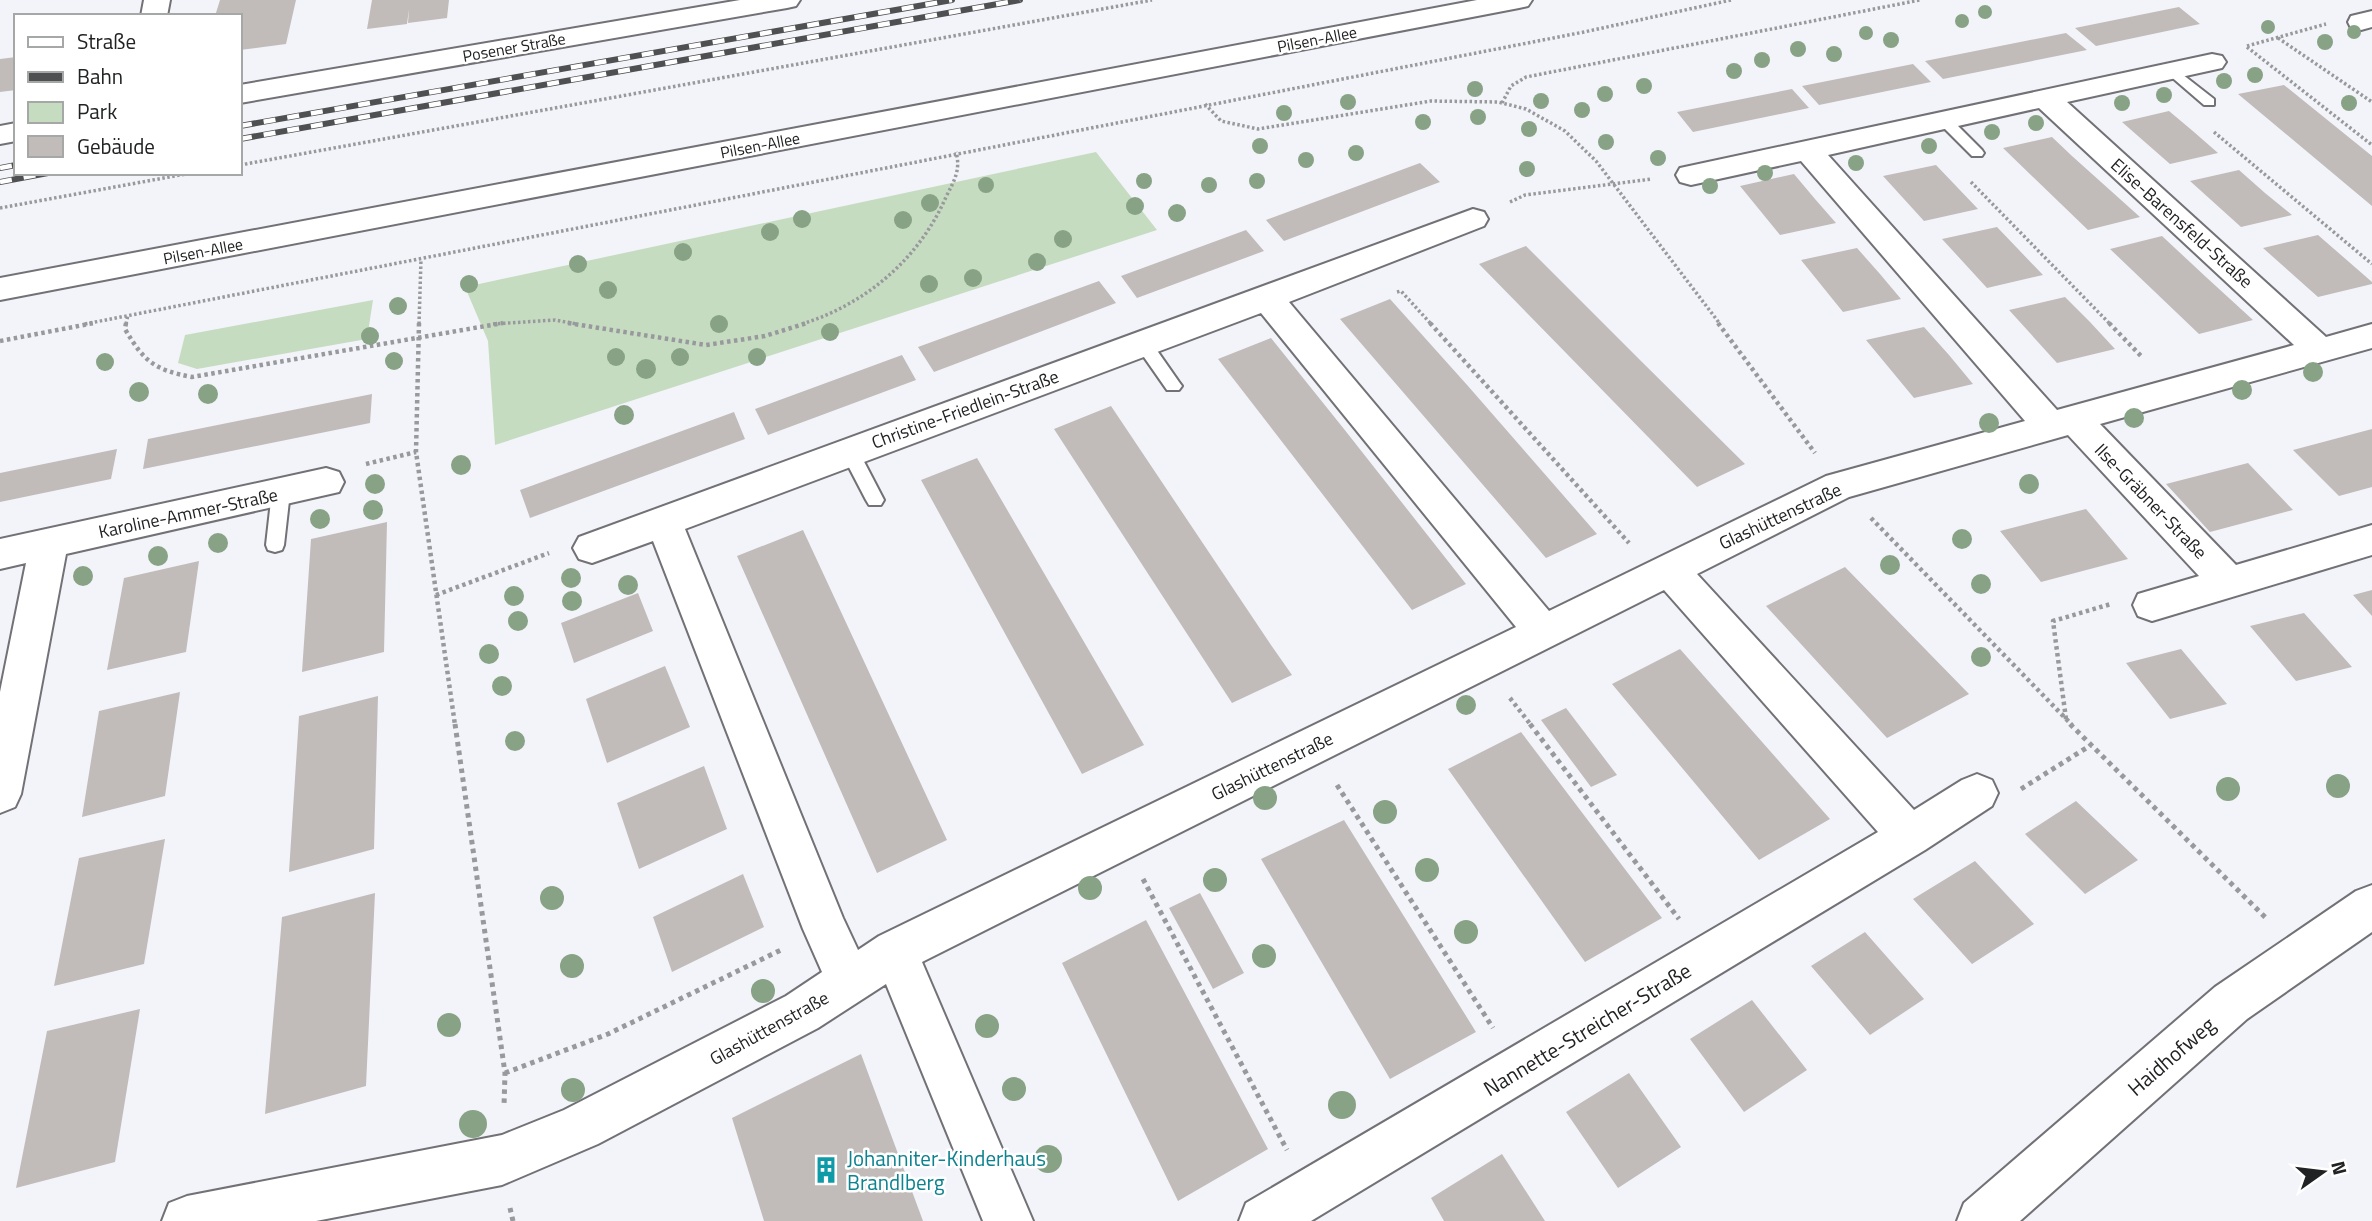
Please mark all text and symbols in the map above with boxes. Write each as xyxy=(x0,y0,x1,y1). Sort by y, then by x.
legend xyxy=(14,14,242,175)
street label: Pilsen-Allee xyxy=(1275,20,1359,58)
text: Straße xyxy=(77,25,136,57)
street label: Posener Straße xyxy=(461,26,567,68)
text: Bahn xyxy=(77,60,123,92)
text: Park xyxy=(77,95,117,127)
street label: Pilsen-Allee xyxy=(718,126,802,164)
text: Gebäude xyxy=(77,130,155,162)
street label: Elise-Barensfeld-Straße xyxy=(2105,152,2259,294)
street label: Pilsen-Allee xyxy=(161,232,245,270)
street label: Christine-Friedlein-Straße xyxy=(868,363,1062,455)
street label: Ilse-Gräbner-Straße xyxy=(2089,437,2213,565)
street label: Glashüttenstraße xyxy=(1714,476,1846,556)
street label: Karoline-Ammer-Straße xyxy=(96,481,280,545)
street label: Glashüttenstraße xyxy=(1206,725,1338,807)
street label: Nannette-Streicher-Straße xyxy=(1477,954,1697,1104)
street label: Glashüttenstraße xyxy=(704,984,834,1072)
street label: Haidhofweg xyxy=(2120,1009,2222,1103)
north arrow xyxy=(2288,1137,2358,1207)
place label: Johanniter-Kinderhaus Brandlberg xyxy=(847,1142,1046,1198)
building icon: Johanniter-Kinderhaus Brandlberg xyxy=(811,1155,841,1185)
text: N xyxy=(2324,1158,2356,1178)

